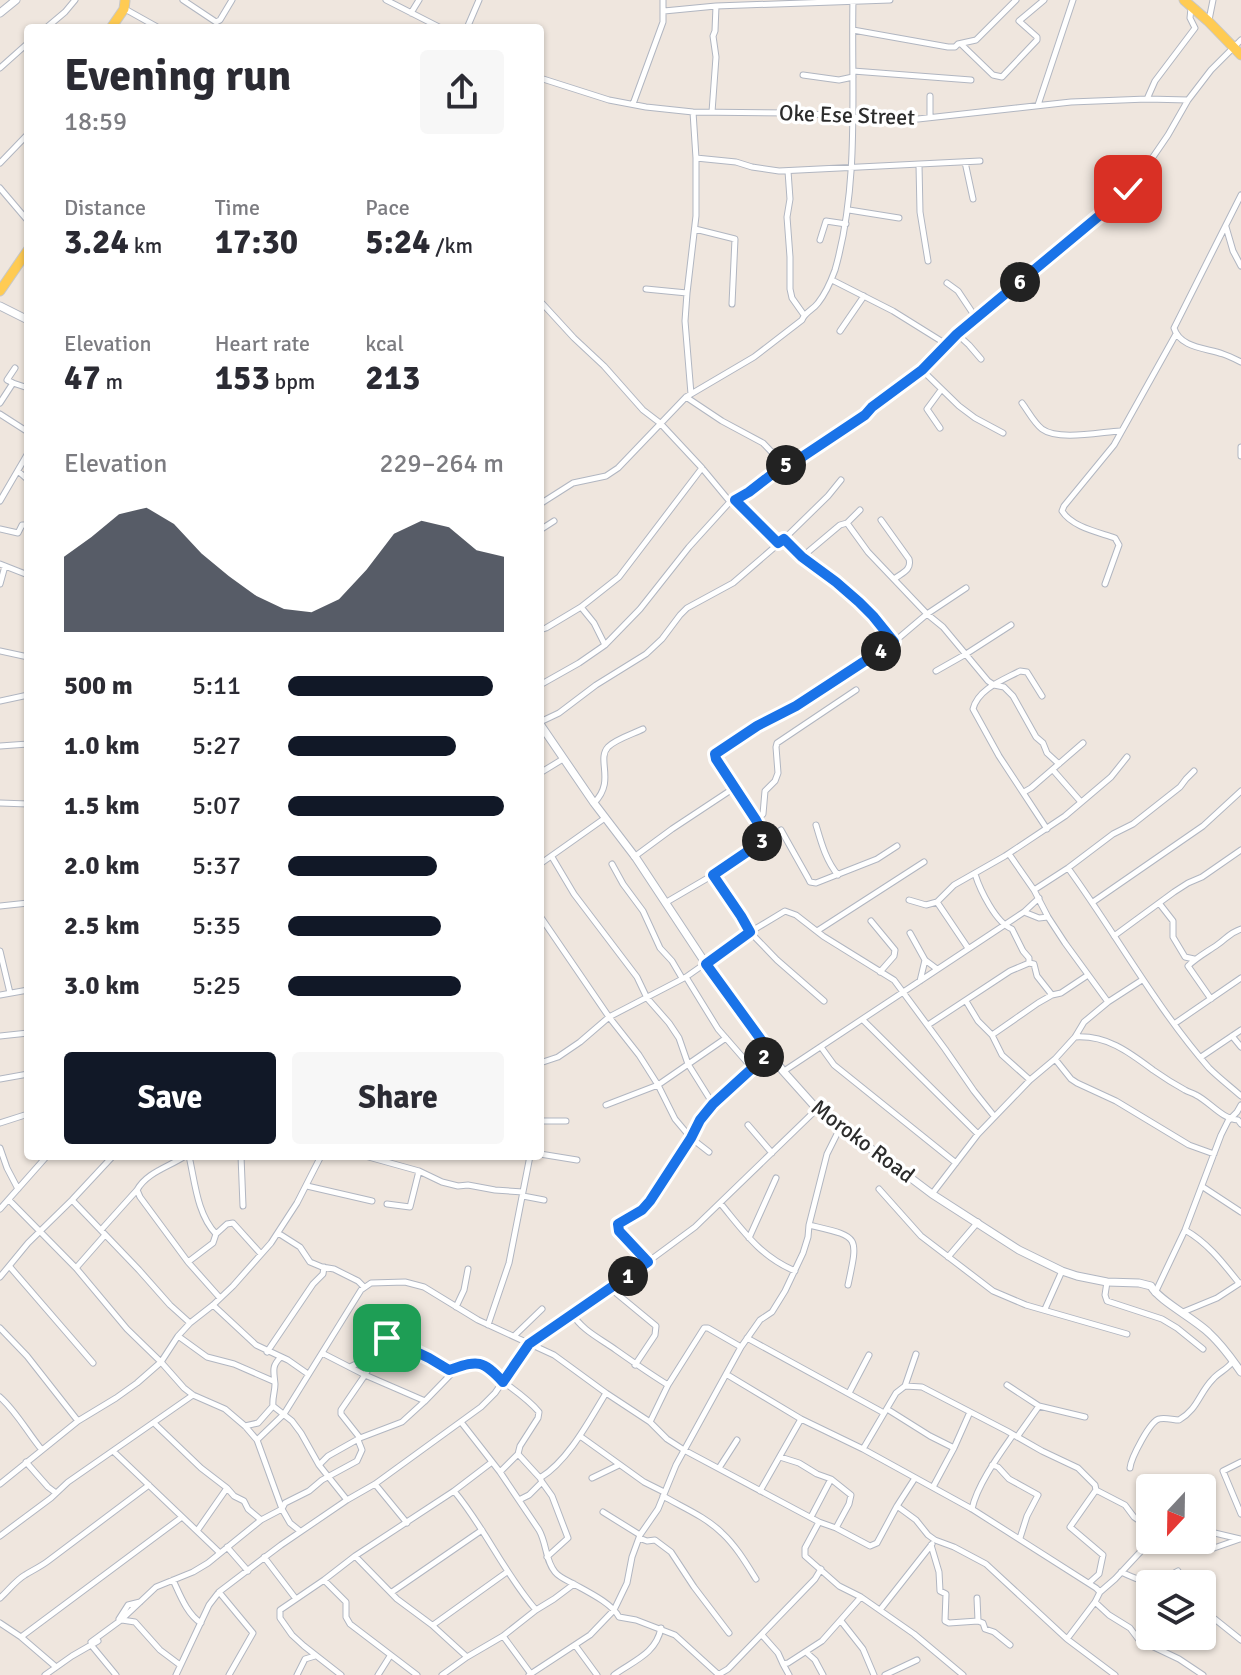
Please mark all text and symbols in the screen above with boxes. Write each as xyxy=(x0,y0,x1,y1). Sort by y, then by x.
text: Evening run xyxy=(64,49,291,103)
button: share xyxy=(420,50,504,134)
street label: Oke Ese Street xyxy=(778,99,916,131)
text: 18:59 xyxy=(64,106,127,138)
pin xyxy=(1094,155,1162,223)
icon: check xyxy=(1106,167,1150,211)
text: Distance xyxy=(64,194,146,221)
text: Time xyxy=(215,194,260,221)
text: Pace xyxy=(365,194,410,221)
text: 3.24 xyxy=(64,221,129,263)
text: 17:30 xyxy=(215,221,298,263)
text: 5:24 xyxy=(365,221,430,263)
text: km xyxy=(129,232,162,259)
text: /km xyxy=(430,232,473,259)
pin: 6 xyxy=(1000,262,1040,302)
text: 6 xyxy=(1014,268,1026,295)
text: Elevation xyxy=(64,330,152,357)
text: Heart rate xyxy=(215,330,310,357)
text: kcal xyxy=(365,330,404,357)
text: 47 xyxy=(64,357,101,399)
text: 153 xyxy=(215,357,270,399)
text: 213 xyxy=(365,357,420,399)
text: m xyxy=(101,368,123,395)
text: bpm xyxy=(270,368,315,395)
pin: 5 xyxy=(766,445,806,485)
text: Elevation xyxy=(64,448,168,480)
text: 229–264 m xyxy=(380,448,504,480)
text: 5 xyxy=(780,451,792,478)
pin: 4 xyxy=(861,631,901,671)
text: 4 xyxy=(875,637,887,664)
text: 500 m xyxy=(64,670,133,702)
text: 5:11 xyxy=(192,670,241,702)
text: 1.0 km xyxy=(64,730,140,762)
text: 5:27 xyxy=(192,730,241,762)
text: 1.5 km xyxy=(64,790,140,822)
text: 5:07 xyxy=(192,790,241,822)
pin: 3 xyxy=(742,821,782,861)
text: 3 xyxy=(756,827,768,854)
text: 2.0 km xyxy=(64,850,140,882)
text: 5:37 xyxy=(192,850,241,882)
text: 2.5 km xyxy=(64,910,140,942)
text: 5:35 xyxy=(192,910,241,942)
text: 3.0 km xyxy=(64,970,140,1002)
text: 5:25 xyxy=(192,970,241,1002)
pin: 2 xyxy=(744,1037,784,1077)
text: 2 xyxy=(758,1043,770,1070)
button: Save xyxy=(64,1052,276,1144)
button: Share xyxy=(292,1052,504,1144)
street label: Moroko Road xyxy=(806,1093,920,1189)
pin: 1 xyxy=(608,1256,648,1296)
text: 1 xyxy=(622,1262,634,1289)
pin xyxy=(353,1304,421,1372)
icon: arrive xyxy=(365,1316,409,1360)
north arrow xyxy=(1136,1474,1216,1554)
map controls xyxy=(1136,1474,1216,1650)
button: layers xyxy=(1136,1570,1216,1650)

